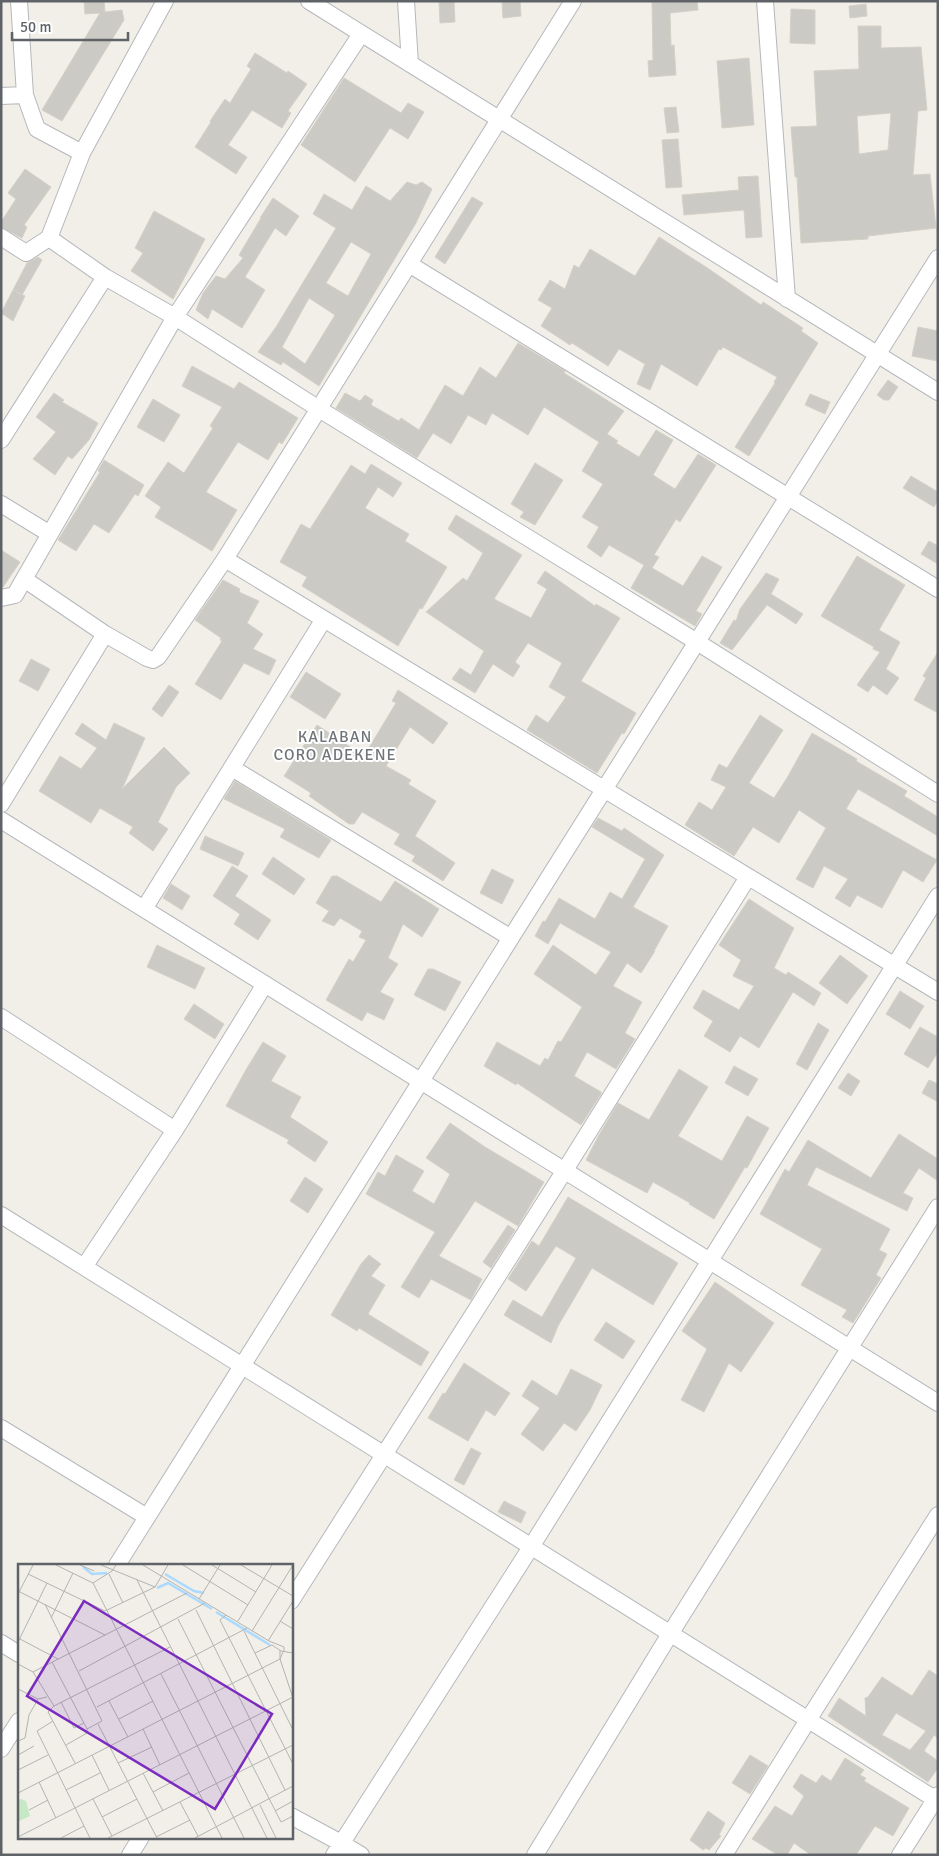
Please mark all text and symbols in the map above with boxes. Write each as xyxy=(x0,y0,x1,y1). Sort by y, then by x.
scale bar xyxy=(12,10,129,42)
text: 50 m xyxy=(20,18,51,36)
district label: KALABAN CORO ADEKENE xyxy=(273,727,397,765)
inset map xyxy=(18,1564,292,1838)

